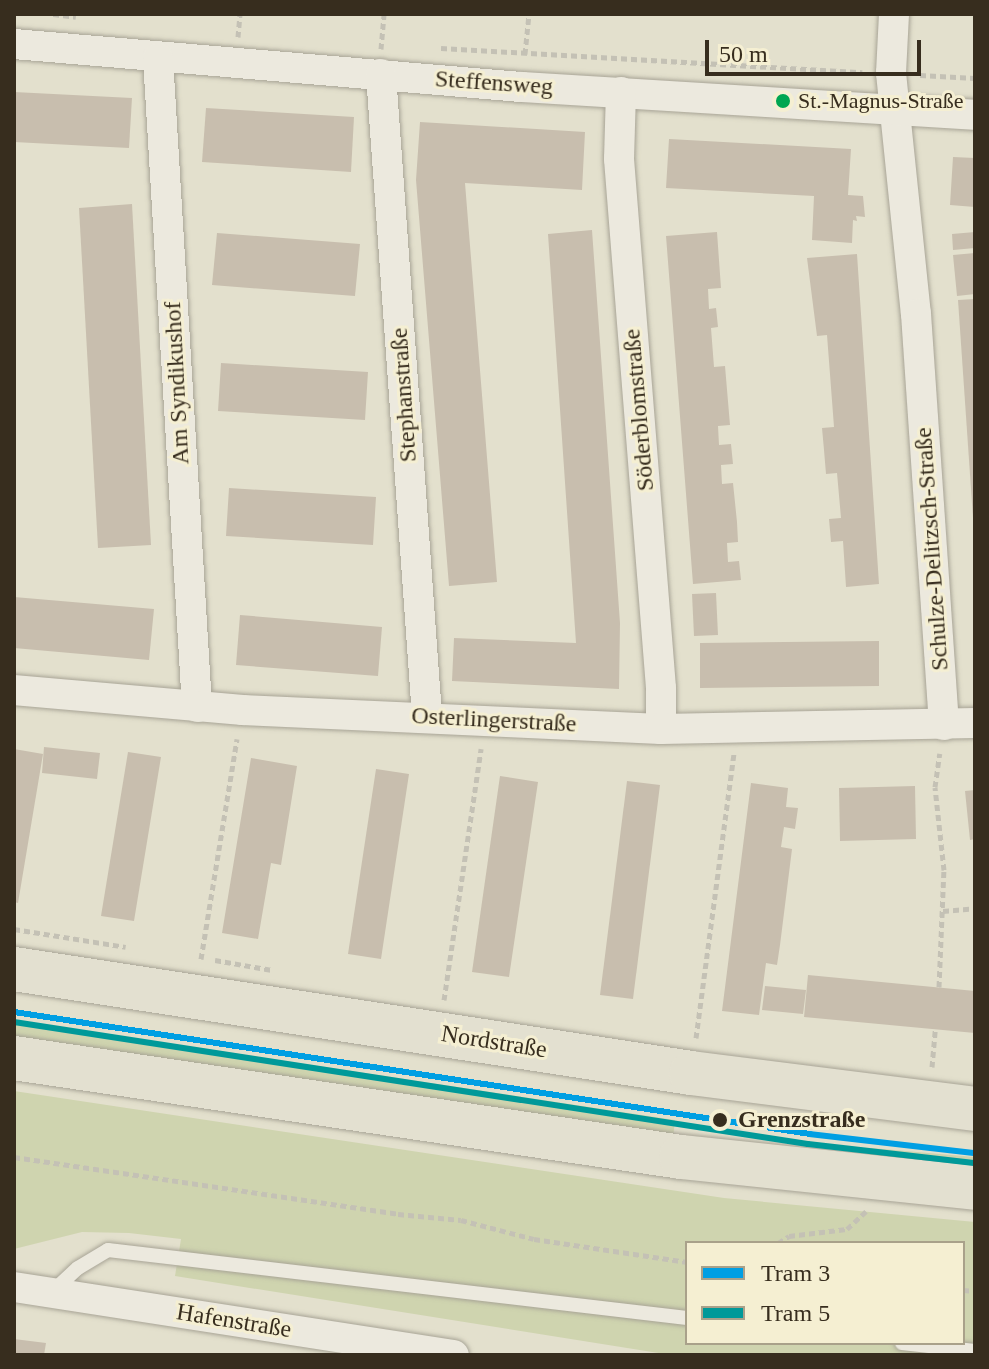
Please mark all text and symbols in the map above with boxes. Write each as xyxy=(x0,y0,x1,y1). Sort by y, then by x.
scale bar xyxy=(709,24,925,74)
text: 50 m xyxy=(719,41,768,67)
street label: Steffensweg xyxy=(434,65,554,101)
place label: St.-Magnus-Straße xyxy=(798,88,964,114)
marker: St.-Magnus-Straße xyxy=(775,93,791,109)
street label: Am Syndikushof xyxy=(158,301,196,465)
street label: Stephanstraße xyxy=(385,327,423,463)
street label: Söderblomstraße xyxy=(618,328,660,492)
street label: Schulze-Delitzsch-Straße xyxy=(909,426,955,672)
street label: Osterlingerstraße xyxy=(411,701,577,739)
street label: Nordstraße xyxy=(439,1019,549,1065)
place label: Grenzstraße xyxy=(738,1106,866,1134)
marker: Grenzstraße xyxy=(709,1109,731,1131)
legend xyxy=(685,1241,965,1345)
text: Tram 3 xyxy=(761,1260,830,1286)
street label: Hafenstraße xyxy=(174,1298,294,1344)
text: Tram 5 xyxy=(761,1300,830,1326)

